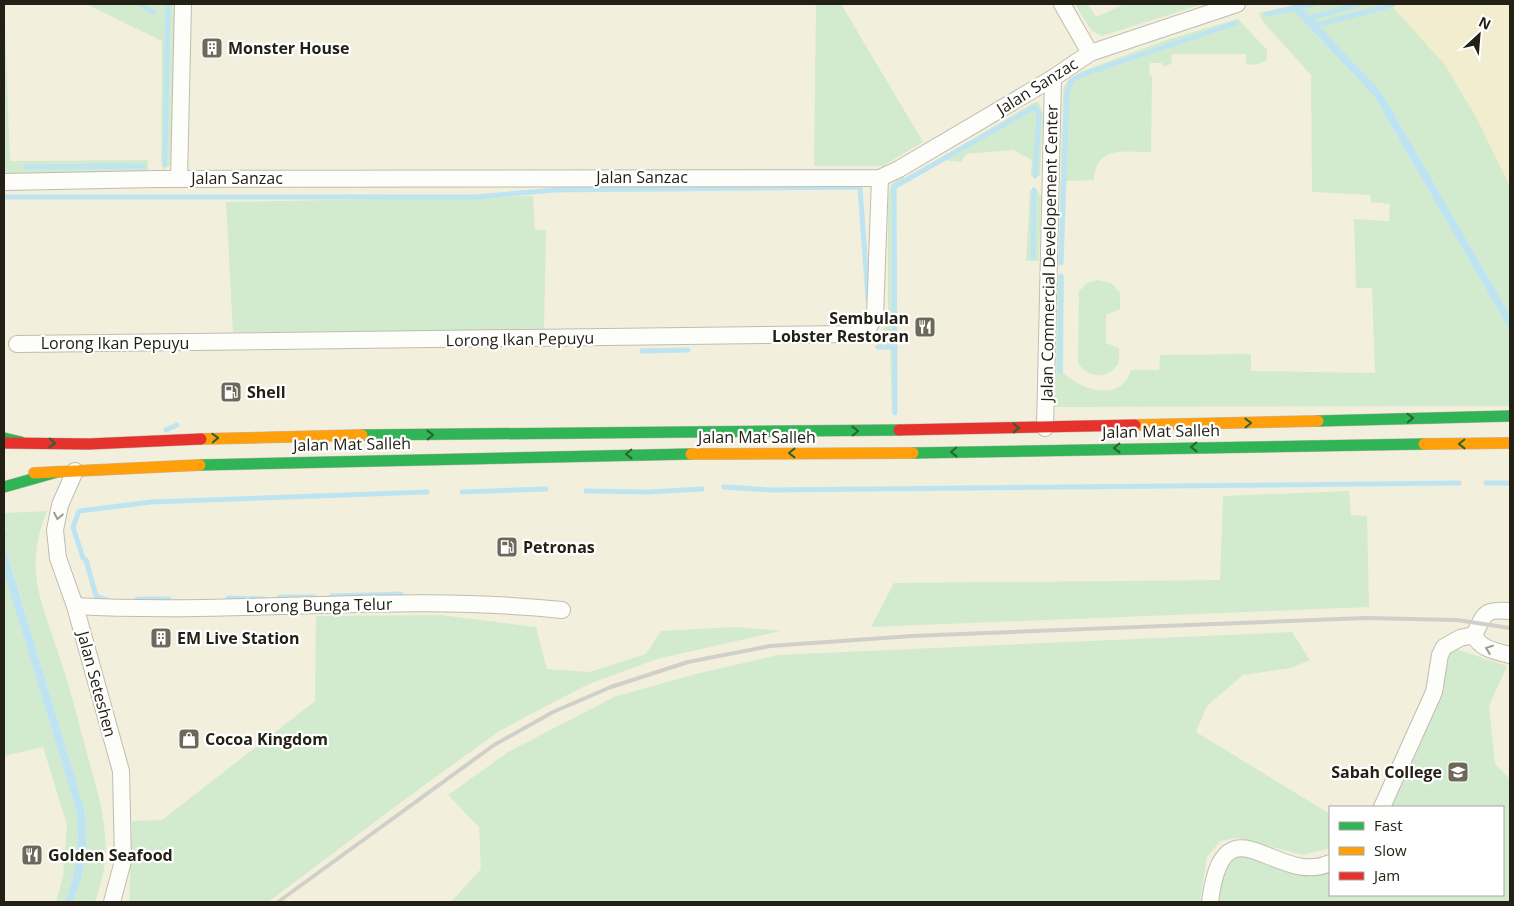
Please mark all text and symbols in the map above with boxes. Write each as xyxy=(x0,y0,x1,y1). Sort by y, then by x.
north arrow xyxy=(1454,10,1504,60)
text: N xyxy=(1476,12,1494,34)
building icon: Monster House xyxy=(200,36,224,60)
place label: Monster House xyxy=(228,37,349,59)
street label: Jalan Sanzac xyxy=(991,52,1082,121)
street label: Jalan Commercial Developement Center xyxy=(1035,104,1063,404)
street label: Jalan Sanzac xyxy=(594,166,688,188)
street label: Jalan Sanzac xyxy=(189,167,283,189)
place label: Sembulan Lobster Restoran xyxy=(772,307,909,347)
restaurant icon: Sembulan Lobster Restoran xyxy=(913,315,937,339)
street label: Lorong Ikan Pepuyu xyxy=(446,327,594,351)
street label: Lorong Ikan Pepuyu xyxy=(41,332,189,354)
fuel station icon: Shell xyxy=(219,380,243,404)
place label: Shell xyxy=(247,381,286,403)
one-way arrow xyxy=(1407,413,1415,423)
one-way arrow xyxy=(1244,417,1252,428)
street label: Jalan Mat Salleh xyxy=(1100,419,1220,443)
one-way arrow xyxy=(1012,423,1020,434)
street label: Jalan Mat Salleh xyxy=(696,426,816,448)
one-way arrow xyxy=(851,426,859,436)
one-way arrow xyxy=(426,430,434,440)
street label: Jalan Mat Salleh xyxy=(291,432,411,456)
one-way arrow xyxy=(211,433,219,444)
one-way arrow xyxy=(49,437,57,448)
one-way arrow xyxy=(1457,439,1465,449)
one-way arrow xyxy=(1190,441,1198,452)
one-way arrow xyxy=(1112,443,1120,453)
one-way arrow xyxy=(950,447,958,457)
one-way arrow xyxy=(787,448,795,458)
one-way arrow xyxy=(625,449,633,459)
one-way arrow xyxy=(53,512,63,521)
fuel station icon: Petronas xyxy=(495,535,519,559)
place label: Petronas xyxy=(523,536,595,558)
street label: Lorong Bunga Telur xyxy=(245,593,393,617)
building icon: EM Live Station xyxy=(149,626,173,650)
street label: Jalan Seteshen xyxy=(72,627,122,739)
place label: EM Live Station xyxy=(177,627,300,649)
one-way arrow xyxy=(1486,645,1494,655)
shop icon: Cocoa Kingdom xyxy=(177,727,201,751)
place label: Cocoa Kingdom xyxy=(205,728,328,750)
school or university icon: Sabah College xyxy=(1446,760,1470,784)
place label: Sabah College xyxy=(1331,761,1442,783)
legend xyxy=(1329,806,1504,896)
text: Fast xyxy=(1374,815,1403,835)
text: Slow xyxy=(1374,840,1407,860)
restaurant icon: Golden Seafood xyxy=(20,843,44,867)
place label: Golden Seafood xyxy=(48,844,173,866)
text: Jam xyxy=(1372,865,1400,885)

